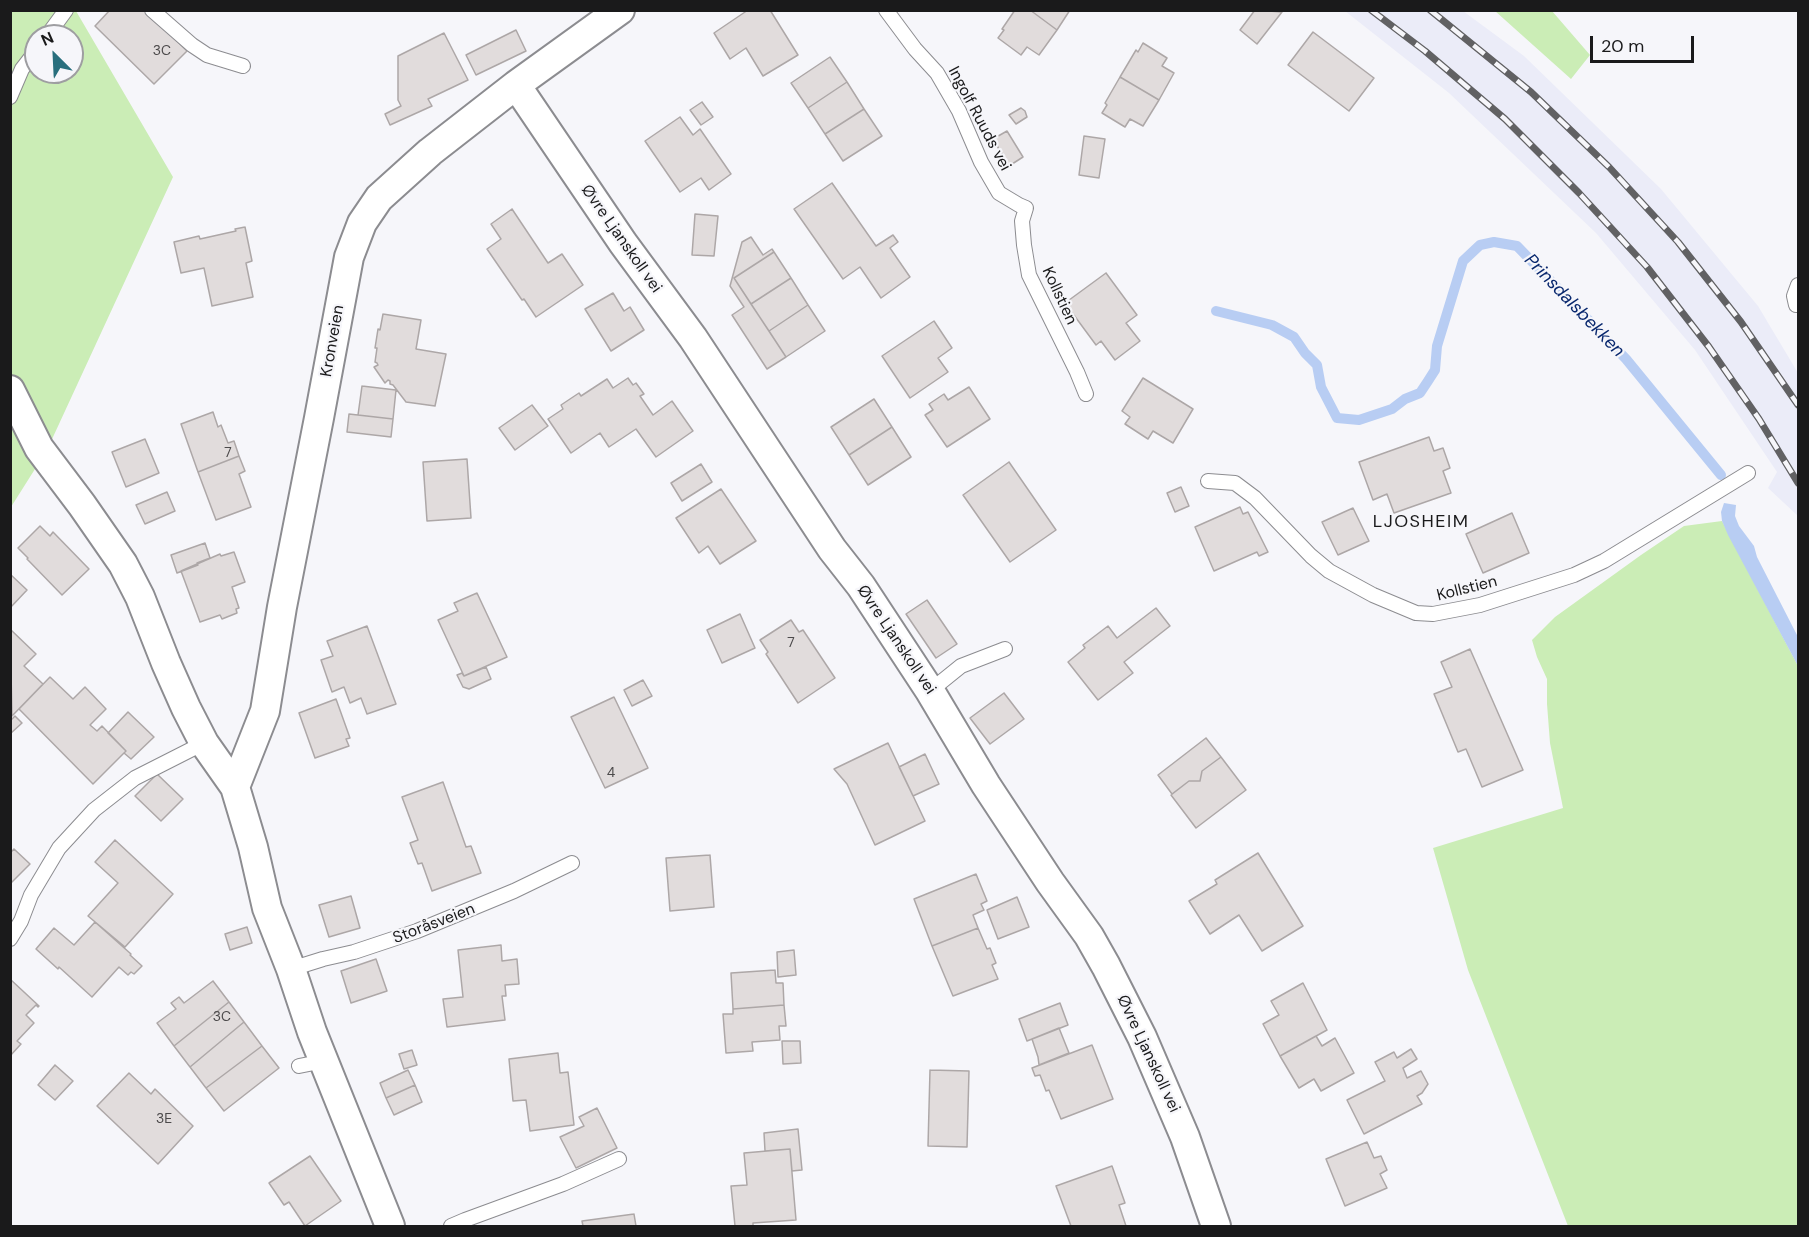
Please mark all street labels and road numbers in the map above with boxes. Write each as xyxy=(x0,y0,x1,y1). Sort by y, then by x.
street label: Ingolf Ruuds vei xyxy=(943,64,1015,174)
street label: Øvre Ljanskoll vei xyxy=(577,181,665,297)
street label: Kollstien xyxy=(1037,264,1081,328)
street label: Kronveien xyxy=(317,304,349,378)
street label: Kollstien xyxy=(1435,572,1499,606)
street label: Øvre Ljanskoll vei xyxy=(852,582,940,698)
street label: Storåsveien xyxy=(390,900,478,948)
street label: Øvre Ljanskoll vei xyxy=(1112,992,1184,1116)

